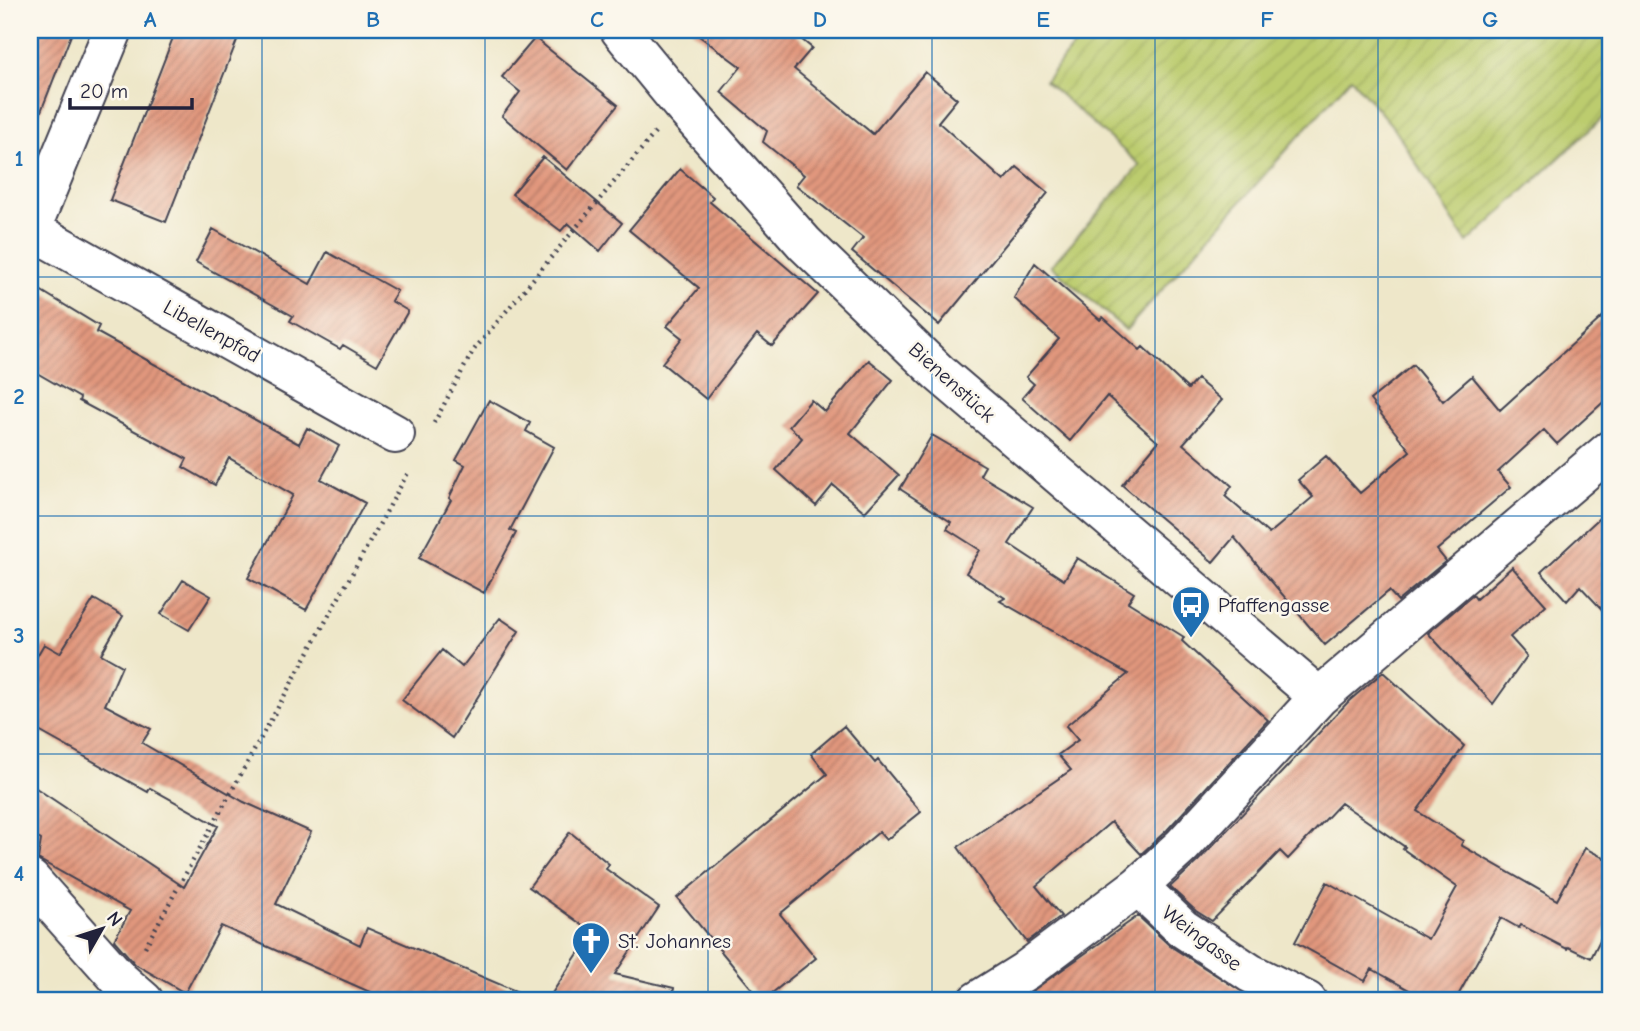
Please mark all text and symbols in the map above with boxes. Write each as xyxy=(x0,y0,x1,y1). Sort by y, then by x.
text: A xyxy=(144,6,157,33)
text: B xyxy=(366,6,380,33)
text: C xyxy=(590,6,604,33)
text: D xyxy=(813,6,827,33)
text: E xyxy=(1036,6,1050,33)
text: F xyxy=(1260,6,1274,33)
text: G xyxy=(1482,6,1498,33)
scale bar xyxy=(70,66,192,110)
text: 20 m xyxy=(80,79,128,103)
text: 1 xyxy=(14,145,24,172)
street label: Libellenpfad xyxy=(159,295,265,367)
street label: Bienenstück xyxy=(904,337,1000,427)
text: 2 xyxy=(13,383,25,410)
bus stop icon: Pfaffengasse xyxy=(1170,584,1212,639)
place label: Pfaffengasse xyxy=(1218,593,1329,617)
text: 3 xyxy=(13,622,25,649)
text: 4 xyxy=(14,860,25,887)
north arrow xyxy=(66,894,136,964)
street label: Weingasse xyxy=(1157,900,1247,976)
text: N xyxy=(102,907,127,931)
church icon: St. Johannes xyxy=(570,920,612,975)
place label: St. Johannes xyxy=(618,929,731,953)

